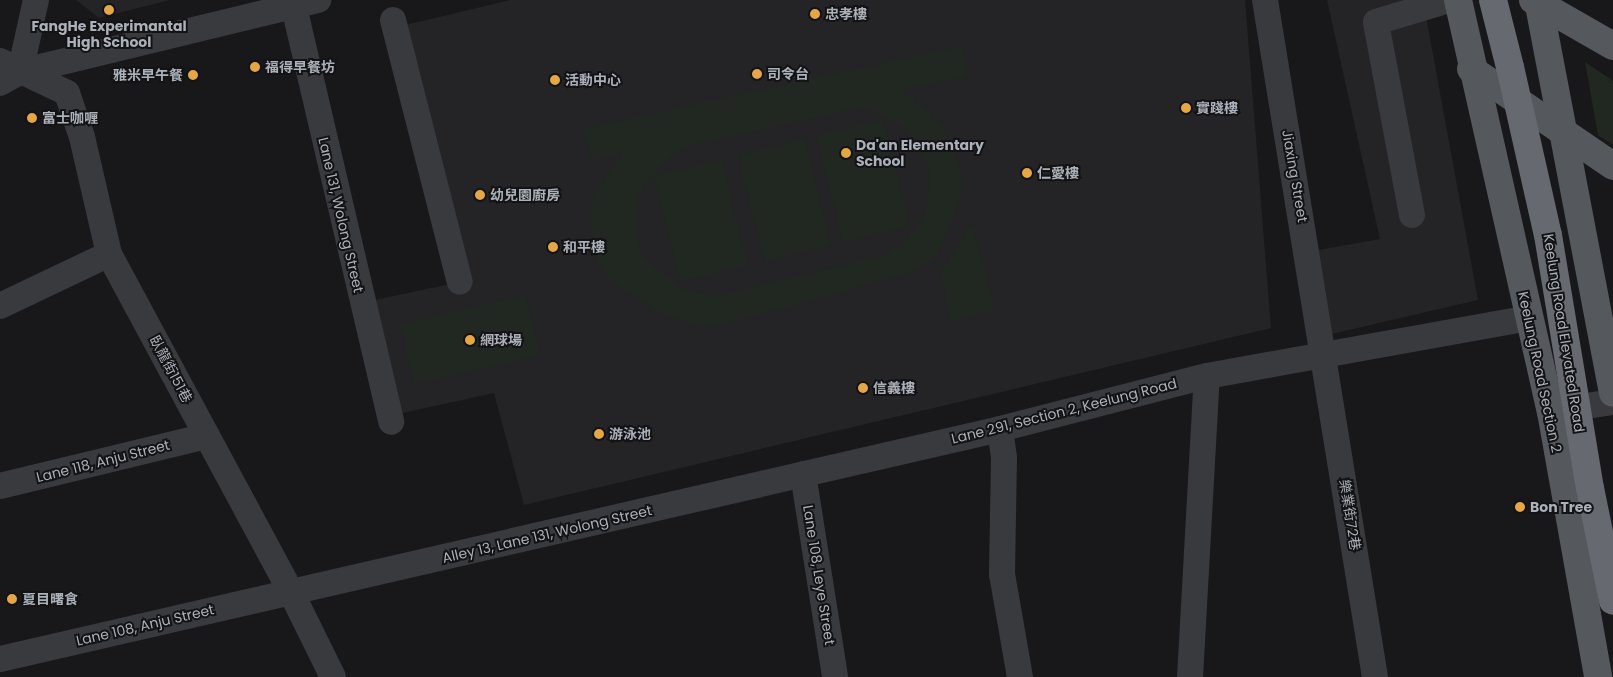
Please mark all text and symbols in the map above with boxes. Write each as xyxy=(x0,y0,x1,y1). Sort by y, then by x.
marker: FangHe Experimantal High School xyxy=(103,4,115,16)
place label: 忠孝樓 xyxy=(825,6,867,22)
marker: 忠孝樓 xyxy=(809,8,821,20)
place label: FangHe Experimantal High School xyxy=(31,18,187,50)
place label: 福得早餐坊 xyxy=(265,59,335,75)
marker: 福得早餐坊 xyxy=(249,61,261,73)
place label: 司令台 xyxy=(767,66,809,82)
place label: 雅米早午餐 xyxy=(113,67,183,83)
marker: 司令台 xyxy=(751,68,763,80)
marker: 雅米早午餐 xyxy=(187,69,199,81)
place label: 活動中心 xyxy=(565,72,621,88)
marker: 活動中心 xyxy=(549,74,561,86)
place label: 實踐樓 xyxy=(1196,100,1238,116)
marker: 實踐樓 xyxy=(1180,102,1192,114)
place label: 富士咖喱 xyxy=(42,110,98,126)
marker: 富士咖喱 xyxy=(26,112,38,124)
street label: Jiaxing Street xyxy=(1279,128,1311,224)
street label: Lane 131, Wolong Street xyxy=(315,136,367,294)
place label: Da'an Elementary School xyxy=(856,137,984,170)
marker: Da'an Elementary School xyxy=(840,147,852,159)
place label: 仁愛樓 xyxy=(1037,165,1079,181)
marker: 仁愛樓 xyxy=(1021,167,1033,179)
place label: 幼兒園廚房 xyxy=(490,187,560,203)
marker: 幼兒園廚房 xyxy=(474,189,486,201)
street label: Keelung Road Elevated Road xyxy=(1540,233,1588,433)
place label: 和平樓 xyxy=(563,239,605,255)
marker: 和平樓 xyxy=(547,241,559,253)
street label: Keelung Road Section 2 xyxy=(1515,290,1565,454)
street label: 臥龍街151巷 xyxy=(146,332,196,406)
place label: 網球場 xyxy=(480,332,522,348)
marker: 網球場 xyxy=(464,334,476,346)
street label: Lane 291, Section 2, Keelung Road xyxy=(950,375,1178,447)
place label: 信義樓 xyxy=(873,380,915,396)
marker: 信義樓 xyxy=(857,382,869,394)
place label: 游泳池 xyxy=(609,426,651,442)
marker: 游泳池 xyxy=(593,428,605,440)
street label: Lane 118, Anju Street xyxy=(35,436,171,486)
street label: 樂業街72巷 xyxy=(1336,478,1364,552)
place label: Bon Tree xyxy=(1530,499,1592,515)
marker: Bon Tree xyxy=(1514,501,1526,513)
street label: Alley 13, Lane 131, Wolong Street xyxy=(441,502,653,566)
street label: Lane 108, Leye Street xyxy=(800,504,838,646)
place label: 夏目曙食 xyxy=(22,591,78,607)
marker: 夏目曙食 xyxy=(6,593,18,605)
street label: Lane 108, Anju Street xyxy=(74,601,216,649)

